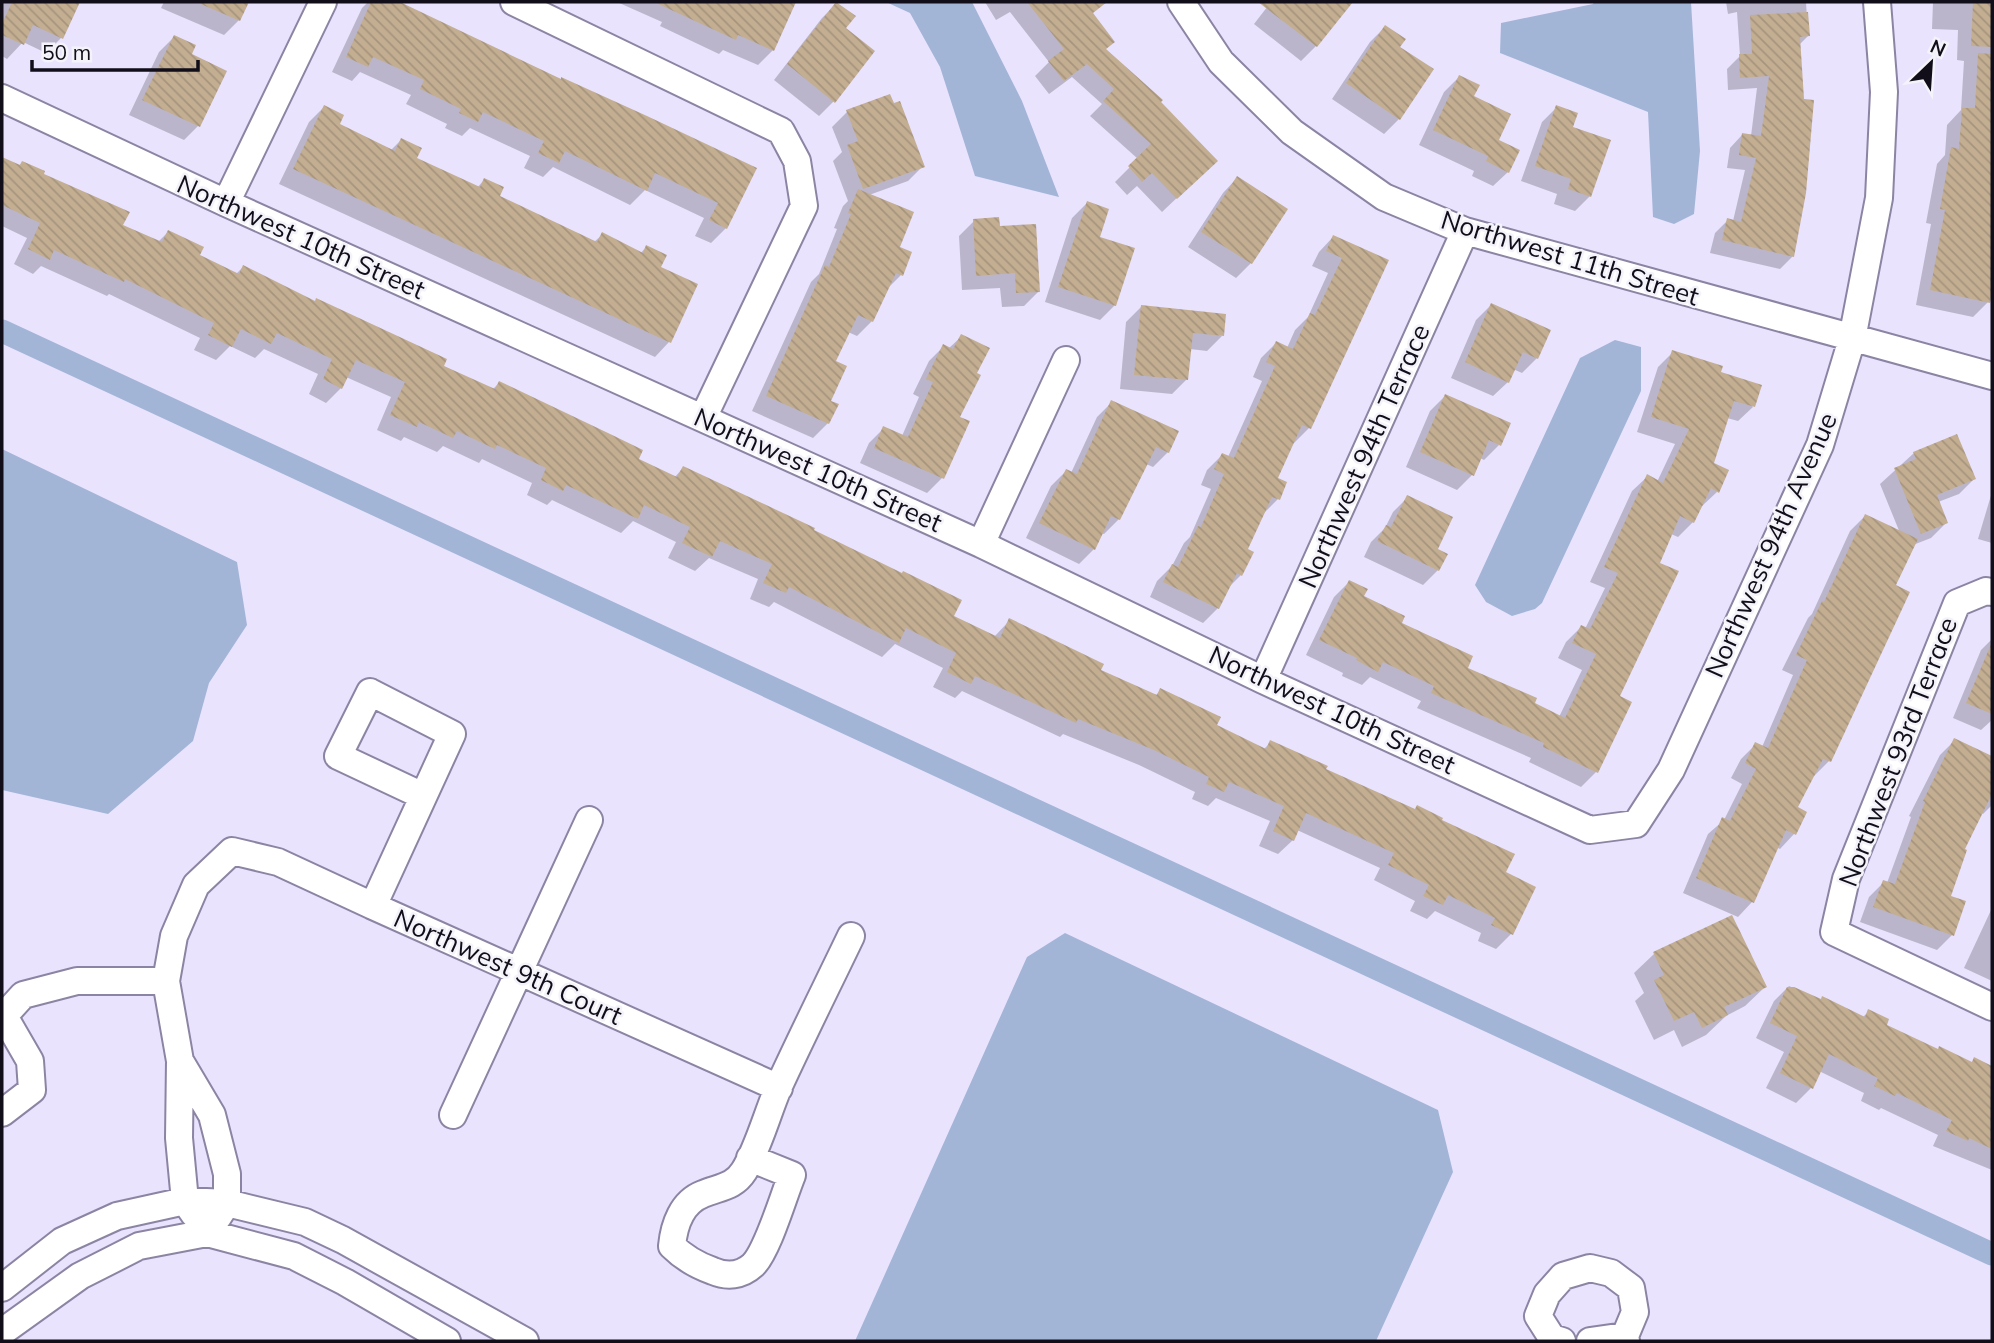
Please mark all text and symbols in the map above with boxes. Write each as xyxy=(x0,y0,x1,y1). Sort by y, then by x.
scale bar xyxy=(32,28,198,72)
north arrow xyxy=(1896,28,1966,98)
text: N xyxy=(1927,34,1950,62)
text: 50 m xyxy=(42,39,91,65)
street label: Northwest 10th Street xyxy=(172,167,430,306)
street label: Northwest 11th Street xyxy=(1437,203,1703,312)
street label: Northwest 94th Terrace xyxy=(1290,319,1437,593)
street label: Northwest 10th Street xyxy=(689,400,947,539)
street label: Northwest 94th Avenue xyxy=(1697,407,1844,682)
street label: Northwest 93rd Terrace xyxy=(1831,613,1964,891)
street label: Northwest 10th Street xyxy=(1204,638,1461,781)
street label: Northwest 9th Court xyxy=(389,901,627,1032)

